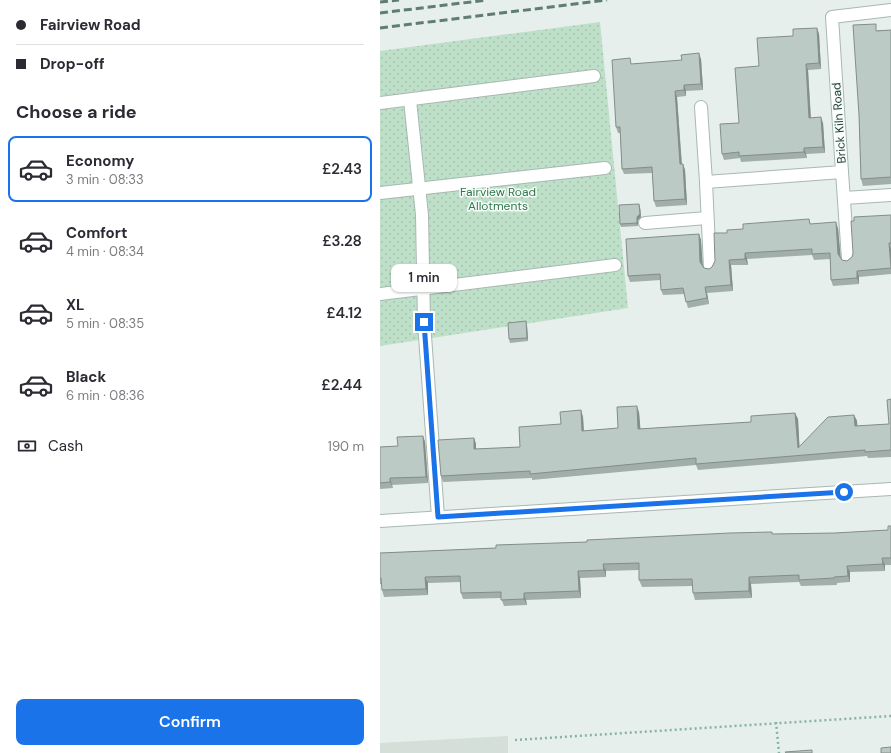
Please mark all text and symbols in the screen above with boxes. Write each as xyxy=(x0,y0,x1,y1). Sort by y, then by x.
text: Fairview Road xyxy=(40,15,141,35)
text: Drop-off xyxy=(40,54,105,74)
street label: Brick Kiln Road xyxy=(828,82,850,164)
text: Choose a ride xyxy=(16,100,137,124)
icon: car xyxy=(18,151,54,187)
text: Economy xyxy=(66,151,134,171)
text: £2.43 xyxy=(322,159,362,179)
text: 3 min · 08:33 xyxy=(66,171,144,188)
park label: Fairview Road Allotments xyxy=(460,184,536,214)
icon: car xyxy=(18,223,54,259)
text: Comfort xyxy=(66,223,127,243)
text: £3.28 xyxy=(322,231,362,251)
text: 4 min · 08:34 xyxy=(66,243,144,260)
callout: 1 min xyxy=(391,264,457,292)
text: 1 min xyxy=(408,269,440,286)
icon: car xyxy=(18,295,54,331)
text: XL xyxy=(66,295,84,315)
text: £4.12 xyxy=(326,303,362,323)
route end xyxy=(415,313,433,331)
text: 5 min · 08:35 xyxy=(66,315,144,332)
icon: car xyxy=(18,367,54,403)
text: Black xyxy=(66,367,106,387)
text: £2.44 xyxy=(321,375,362,395)
text: 6 min · 08:36 xyxy=(66,387,145,404)
icon: cash xyxy=(16,435,38,457)
text: Cash xyxy=(48,436,83,456)
text: 190 m xyxy=(328,438,364,455)
route start xyxy=(835,483,853,501)
button: Confirm xyxy=(16,699,364,745)

